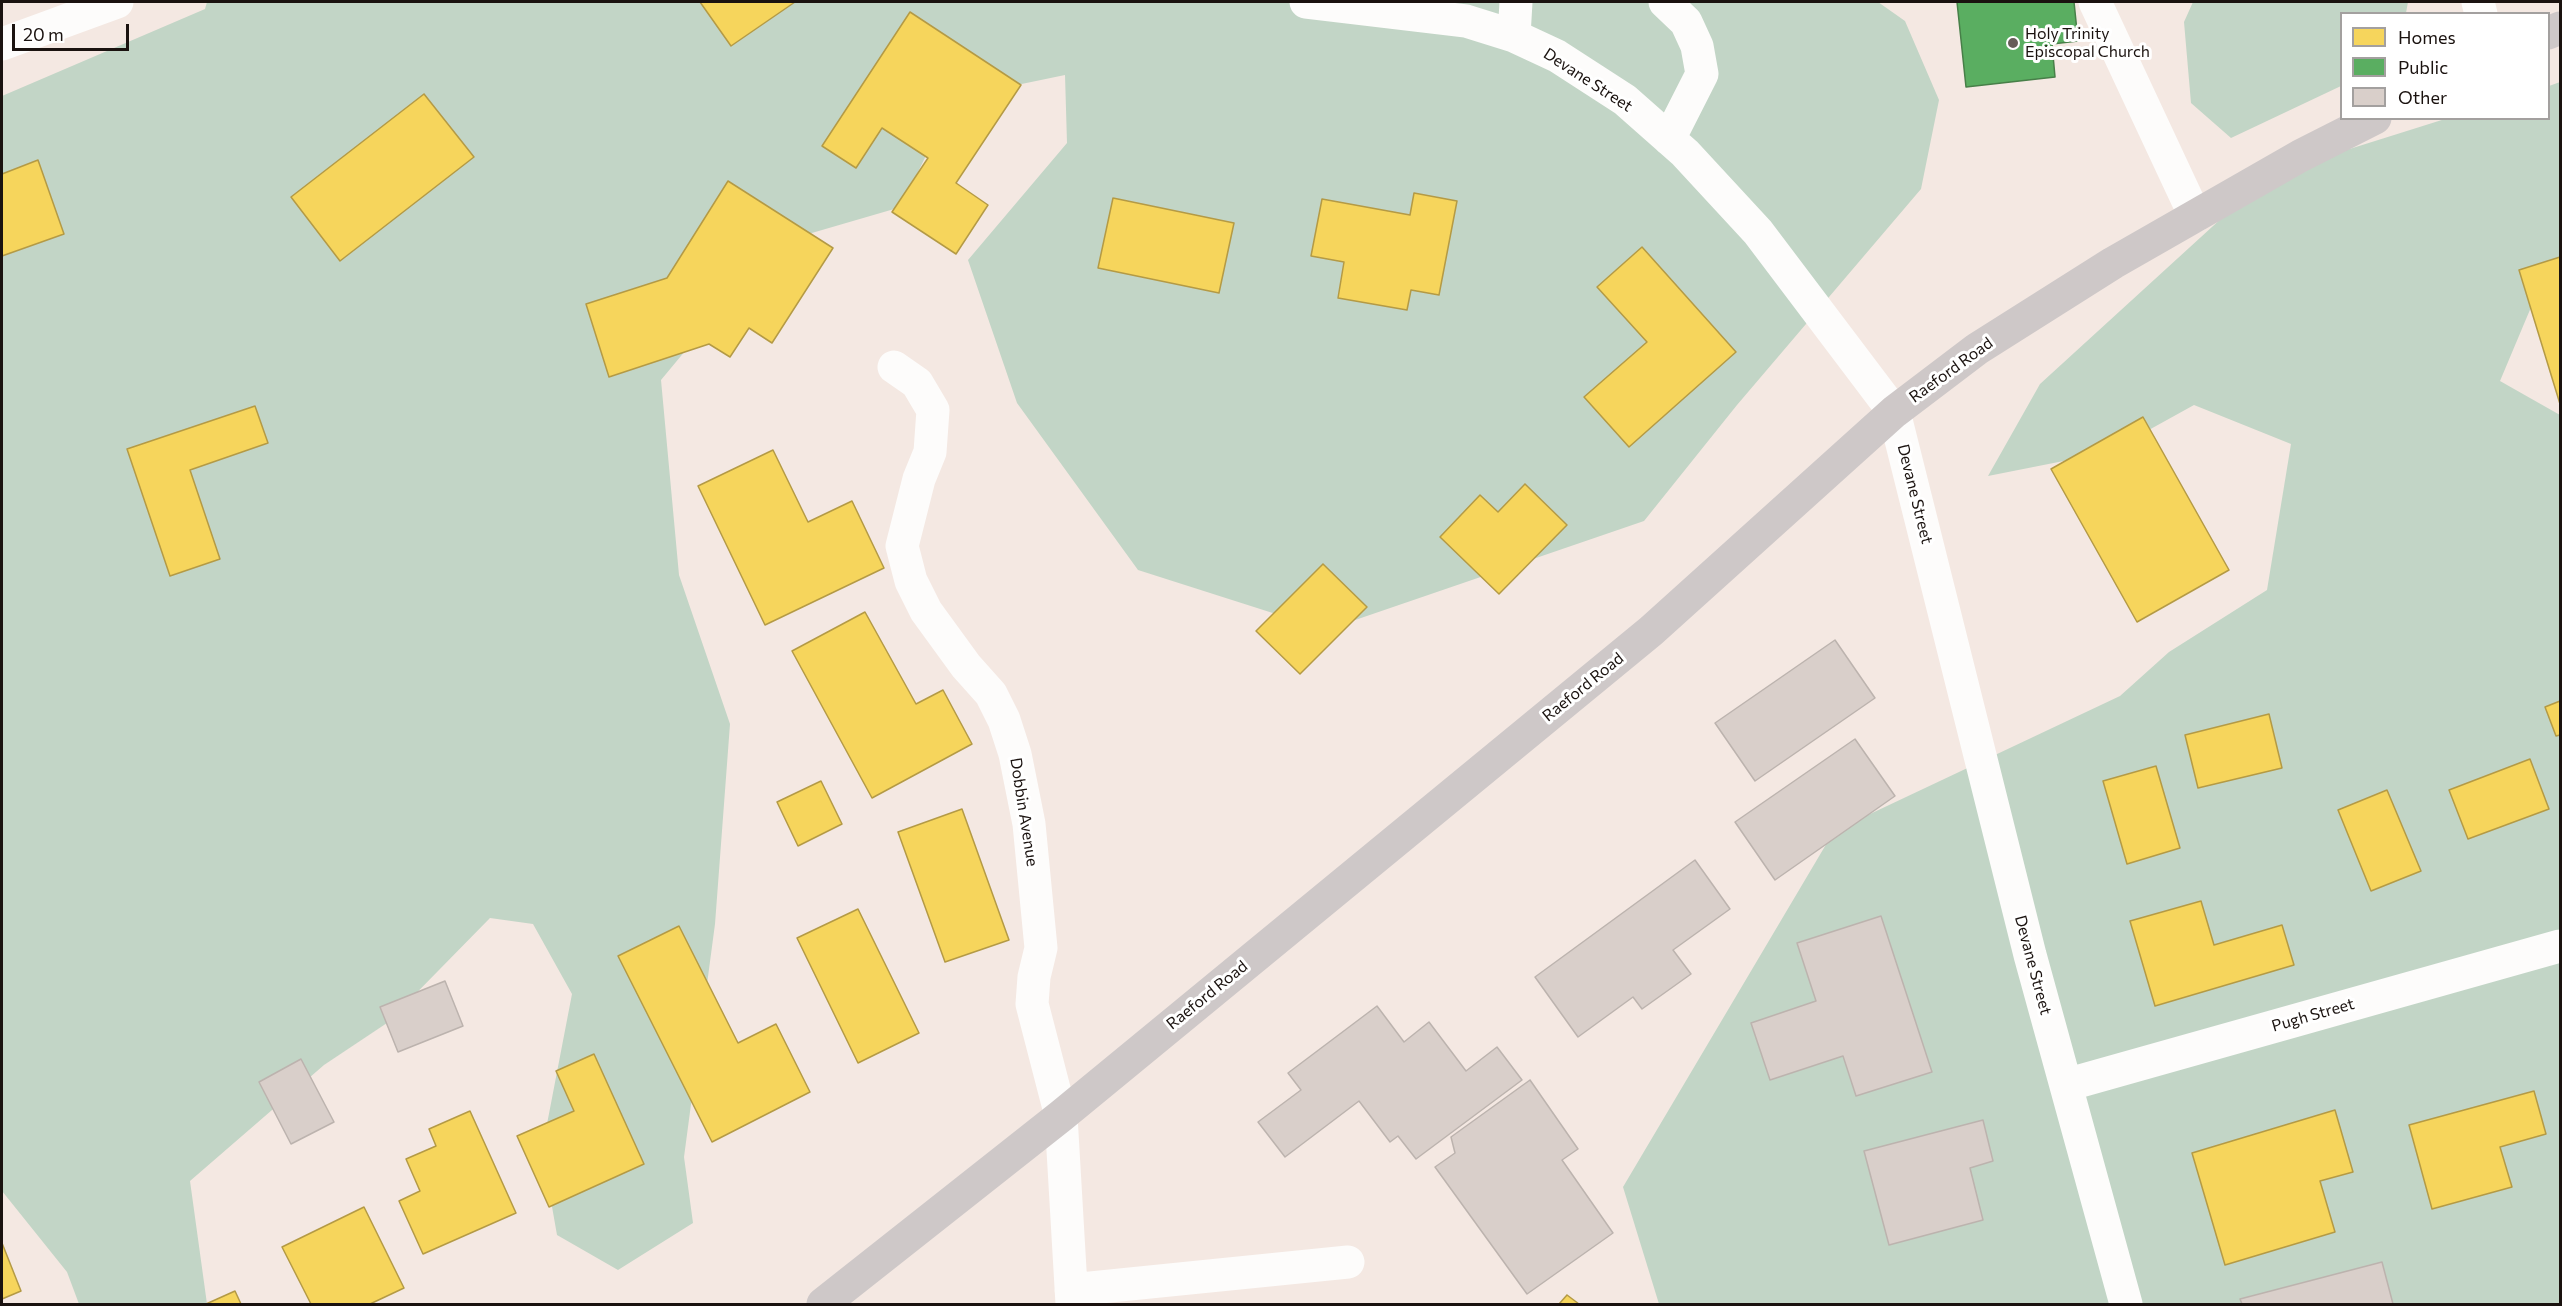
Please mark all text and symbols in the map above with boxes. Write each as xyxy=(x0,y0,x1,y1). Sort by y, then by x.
scale bar xyxy=(15,12,132,50)
legend xyxy=(2340,12,2550,120)
text: 20 m xyxy=(23,23,64,45)
place label: Holy Trinity Episcopal Church xyxy=(2025,24,2150,62)
text: Homes xyxy=(2398,26,2456,48)
marker: Holy Trinity Episcopal Church xyxy=(2006,36,2020,50)
street label: Devane Street xyxy=(1540,44,1636,116)
text: Public xyxy=(2398,56,2448,78)
text: Other xyxy=(2398,86,2447,108)
street label: Raeford Road xyxy=(1905,333,1997,407)
street label: Devane Street xyxy=(1893,442,1937,546)
street label: Raeford Road xyxy=(1539,649,1627,725)
street label: Dobbin Avenue xyxy=(1006,756,1042,868)
street label: Devane Street xyxy=(2010,913,2056,1017)
street label: Raeford Road xyxy=(1163,957,1251,1033)
street label: Pugh Street xyxy=(2269,994,2357,1036)

